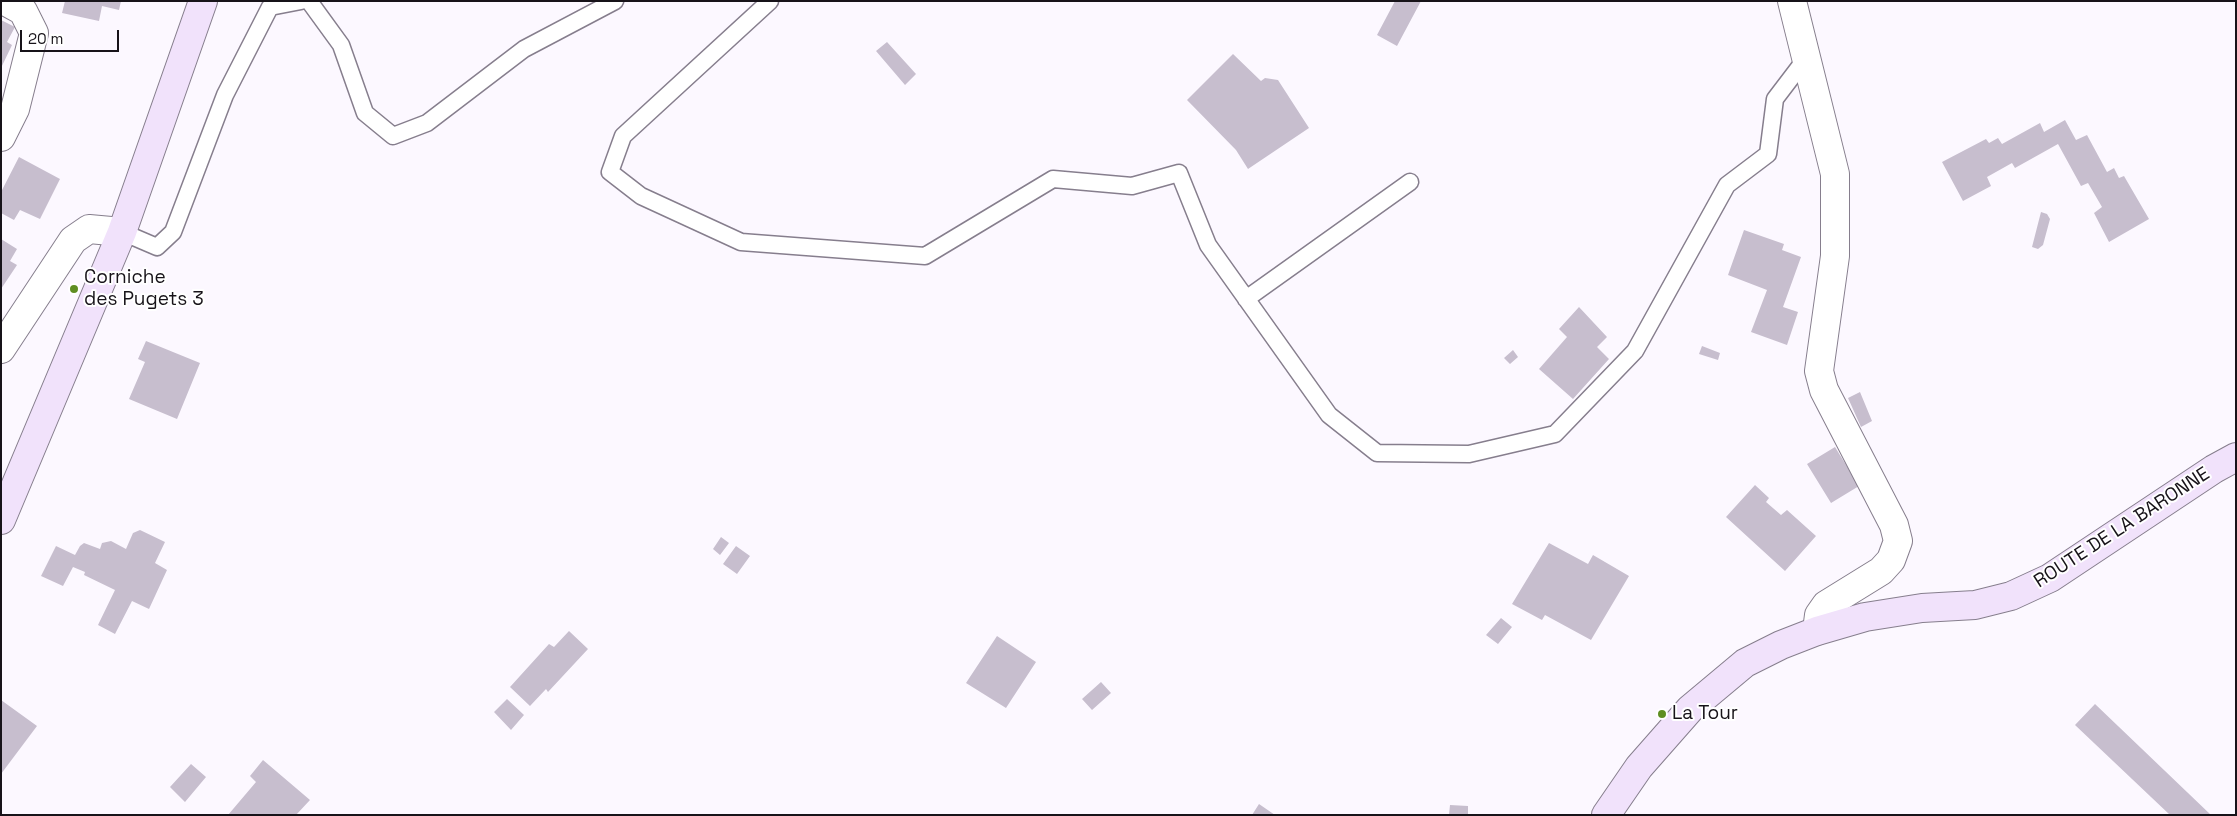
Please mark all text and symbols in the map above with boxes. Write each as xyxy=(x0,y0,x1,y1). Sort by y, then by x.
scale bar xyxy=(22,20,121,52)
text: 20 m xyxy=(28,29,63,48)
place label: Corniche des Pugets 3 xyxy=(84,267,204,311)
marker: Corniche des Pugets 3 xyxy=(68,283,80,295)
street label: ROUTE DE LA BARONNE xyxy=(2030,463,2214,593)
place label: La Tour xyxy=(1672,703,1738,725)
marker: La Tour xyxy=(1656,708,1668,720)

